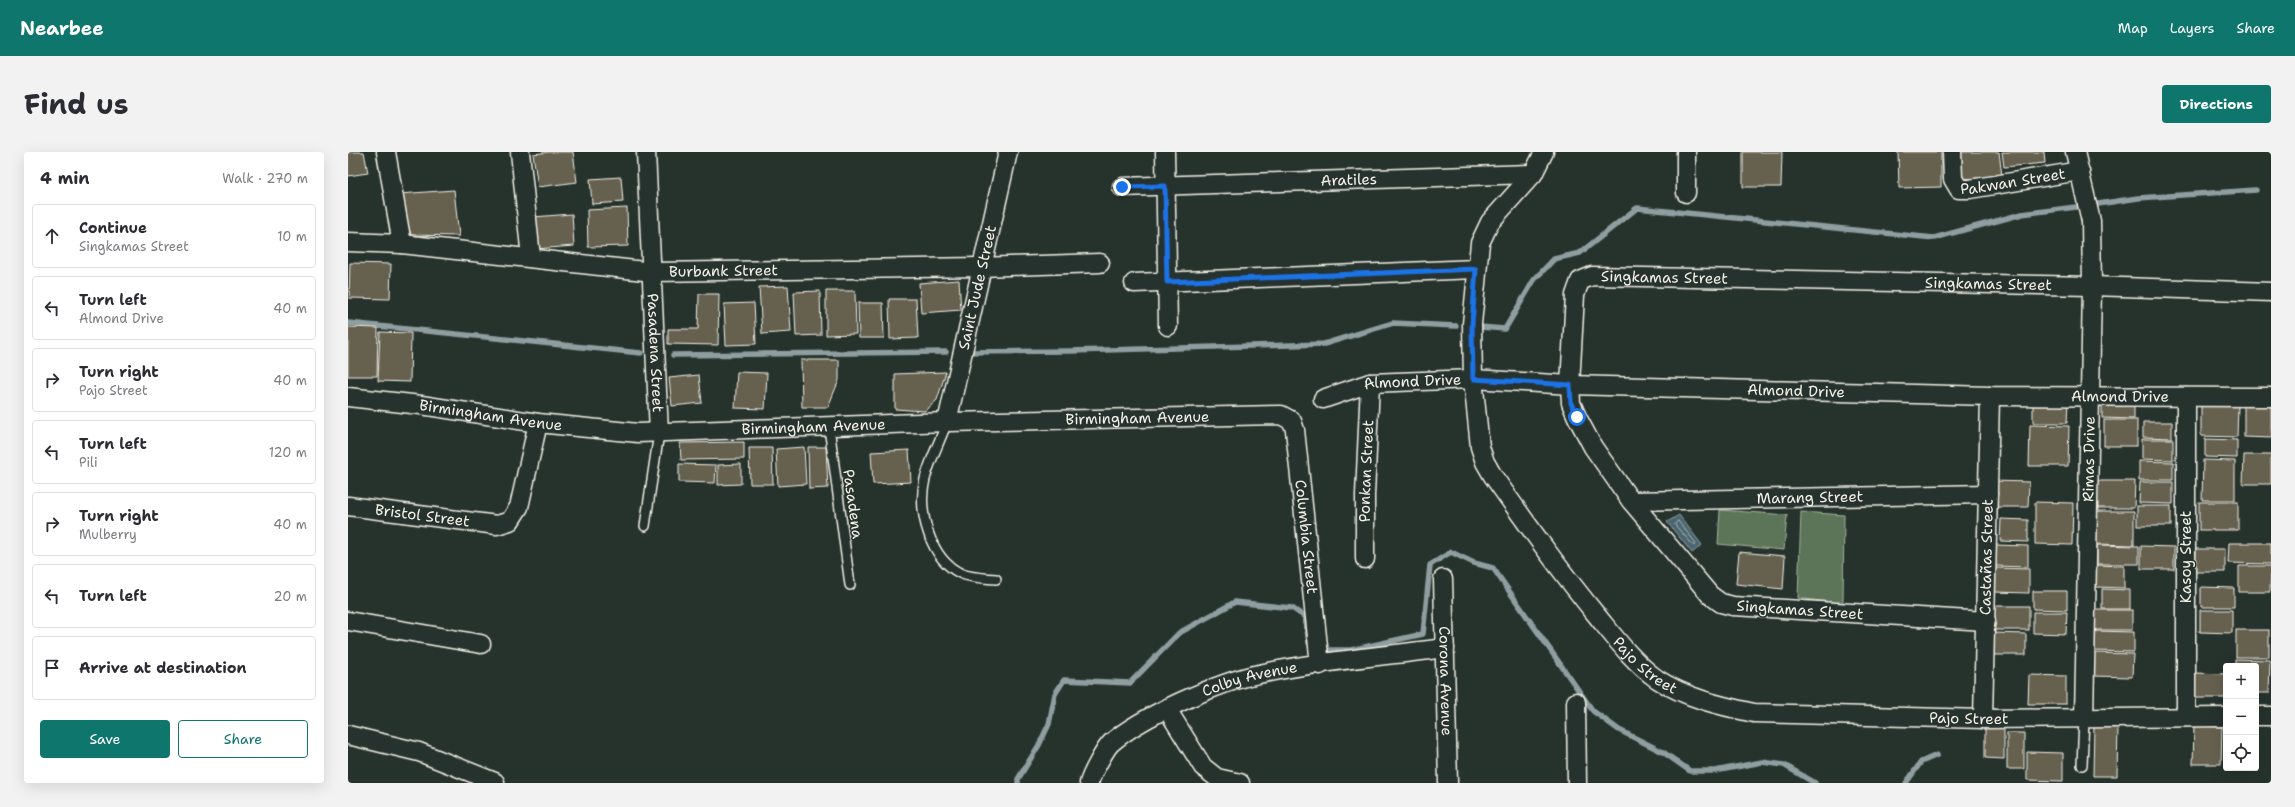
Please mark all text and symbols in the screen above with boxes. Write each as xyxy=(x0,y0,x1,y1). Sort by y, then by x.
text: Nearbee xyxy=(20,16,104,41)
text: Map xyxy=(2118,19,2148,37)
text: Layers xyxy=(2170,19,2214,37)
text: Share xyxy=(2236,19,2275,37)
text: Find us xyxy=(24,85,129,123)
button: Directions xyxy=(2162,85,2271,123)
street label: Pakwan Street xyxy=(1960,164,2067,199)
text: 4 min xyxy=(40,167,90,189)
street label: Aratiles xyxy=(1320,169,1377,191)
text: Walk · 270 m xyxy=(222,170,308,187)
route end xyxy=(1113,178,1131,196)
text: Continue xyxy=(79,218,147,238)
street label: Saint Jude Street xyxy=(954,223,1001,351)
icon: ahead xyxy=(41,225,63,247)
text: 10 m xyxy=(277,228,307,245)
text: Singkamas Street xyxy=(79,238,189,255)
street label: Burbank Street xyxy=(669,260,778,282)
street label: Singkamas Street xyxy=(1601,266,1728,289)
street label: Singkamas Street xyxy=(1925,273,2052,295)
text: Turn left xyxy=(79,290,147,310)
street label: Pasadena Street xyxy=(643,293,668,413)
icon: left xyxy=(41,297,63,319)
text: 40 m xyxy=(273,300,307,317)
text: Almond Drive xyxy=(79,310,164,327)
text: Turn right xyxy=(79,362,159,382)
icon: right xyxy=(41,369,63,391)
street label: Almond Drive xyxy=(1360,369,1462,395)
text: 40 m xyxy=(273,372,307,389)
street label: Almond Drive xyxy=(1747,380,1845,402)
text: Pajo Street xyxy=(79,382,148,399)
street label: Almond Drive xyxy=(2071,386,2169,407)
street label: Birmingham Avenue xyxy=(418,395,563,435)
street label: Birmingham Avenue xyxy=(1065,407,1210,430)
route start xyxy=(1568,408,1586,426)
street label: Birmingham Avenue xyxy=(741,414,886,439)
street label: Rimas Drive xyxy=(2078,416,2100,502)
street label: Ponkan Street xyxy=(1355,419,1378,522)
text: Turn left xyxy=(79,434,147,454)
icon: left xyxy=(41,441,63,463)
text: 120 m xyxy=(269,444,307,461)
text: Pili xyxy=(79,454,98,471)
street label: Pasadena xyxy=(838,468,868,541)
street label: Columbia Street xyxy=(1290,479,1322,595)
street label: Marang Street xyxy=(1757,486,1863,509)
street label: Castañas Street xyxy=(1975,499,1998,615)
street label: Bristol Street xyxy=(374,500,471,531)
text: Turn right xyxy=(79,506,159,526)
street label: Kasoy Street xyxy=(2176,511,2196,603)
icon: right xyxy=(41,513,63,535)
text: 40 m xyxy=(273,516,307,533)
text: Mulberry xyxy=(79,526,137,543)
icon: left xyxy=(41,585,63,607)
text: Turn left xyxy=(79,586,147,606)
text: 20 m xyxy=(274,588,307,605)
street label: Singkamas Street xyxy=(1736,596,1864,624)
street label: Corona Avenue xyxy=(1434,626,1457,736)
street label: Pajo Street xyxy=(1608,633,1681,699)
icon: arrive xyxy=(41,657,63,679)
street label: Colby Avenue xyxy=(1199,657,1299,702)
text: Arrive at destination xyxy=(79,658,247,678)
map controls xyxy=(2223,663,2259,771)
button: + xyxy=(2223,663,2259,699)
button: − xyxy=(2223,699,2259,735)
street label: Pajo Street xyxy=(1929,708,2009,729)
button: Save xyxy=(40,720,170,758)
button: Share xyxy=(178,720,308,758)
button: locate xyxy=(2223,735,2259,771)

